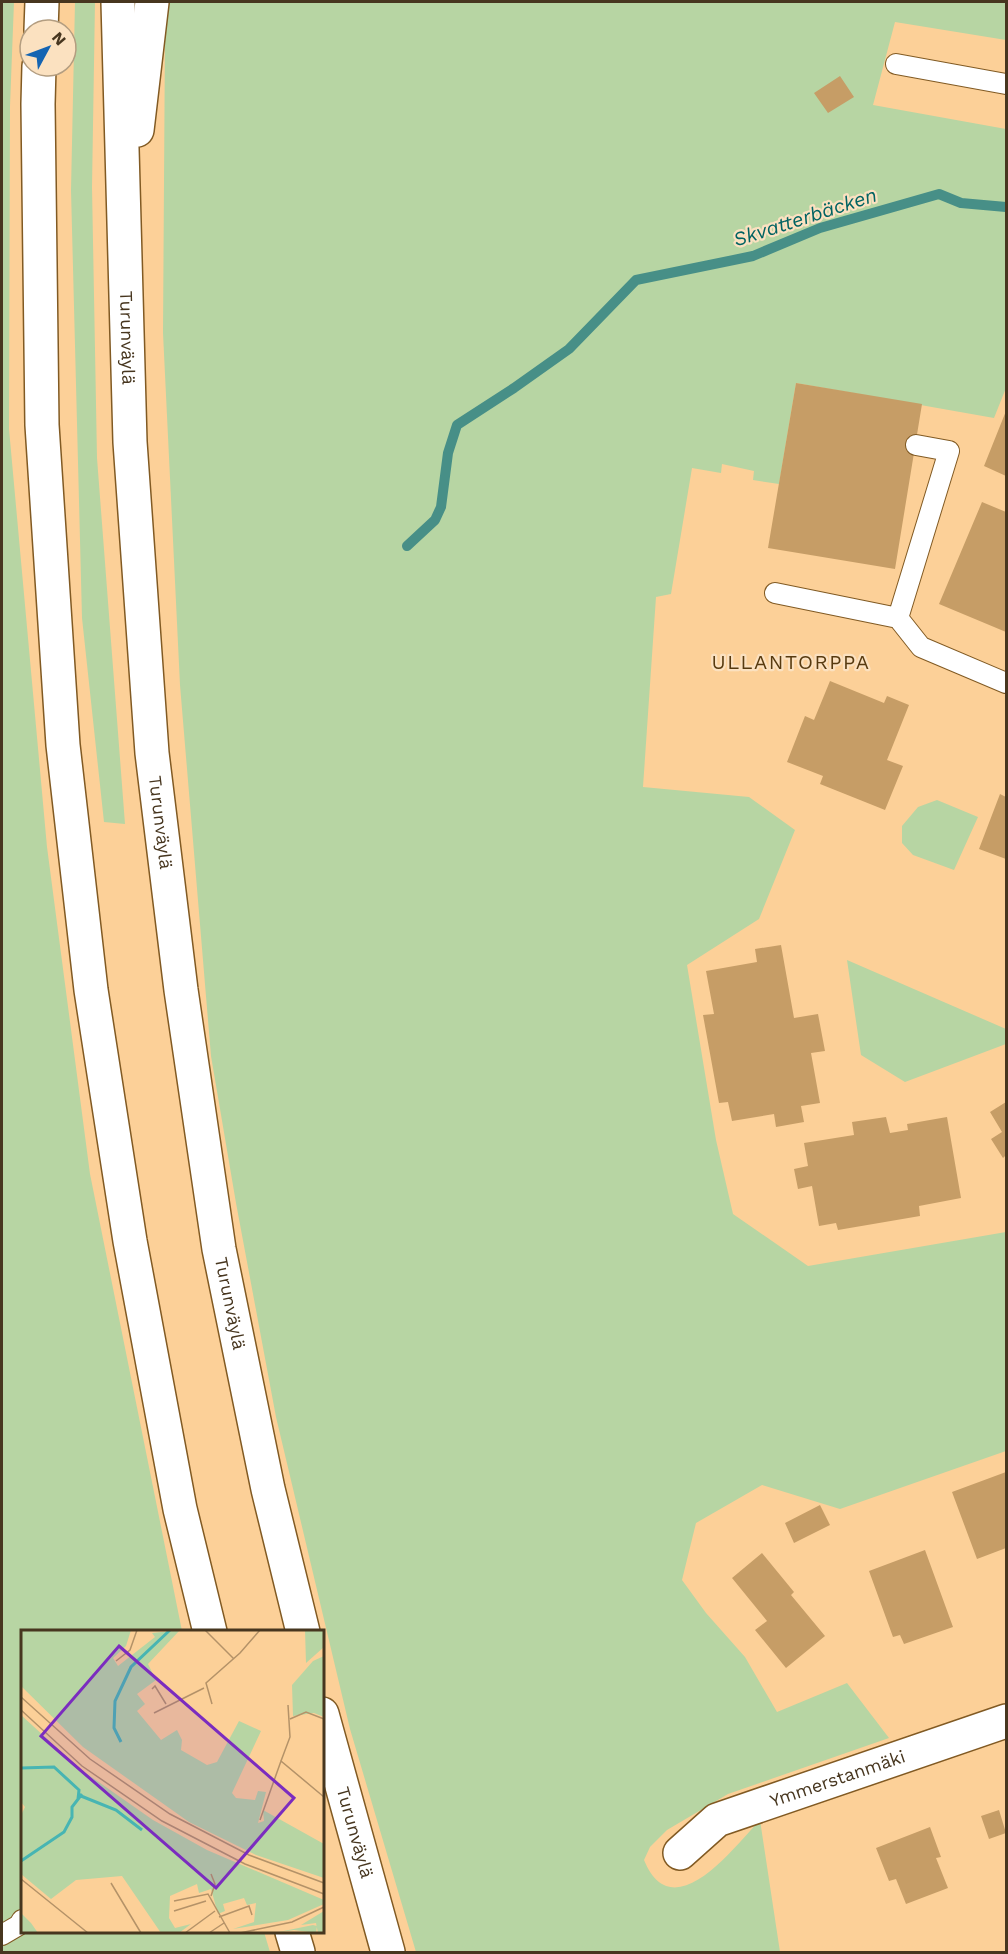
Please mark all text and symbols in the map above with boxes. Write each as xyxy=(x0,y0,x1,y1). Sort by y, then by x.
north arrow xyxy=(18,18,78,78)
text: N xyxy=(48,28,70,49)
water label: Skvatterbäcken xyxy=(730,183,880,251)
street label: Turunväylä xyxy=(116,291,139,385)
district label: ULLANTORPPA xyxy=(712,650,871,674)
street label: Turunväylä xyxy=(145,775,177,870)
street label: Turunväylä xyxy=(211,1255,250,1351)
inset map xyxy=(21,1630,324,1933)
street label: Ymmerstanmäki xyxy=(767,1745,908,1811)
street label: Turunväylä xyxy=(333,1784,378,1881)

